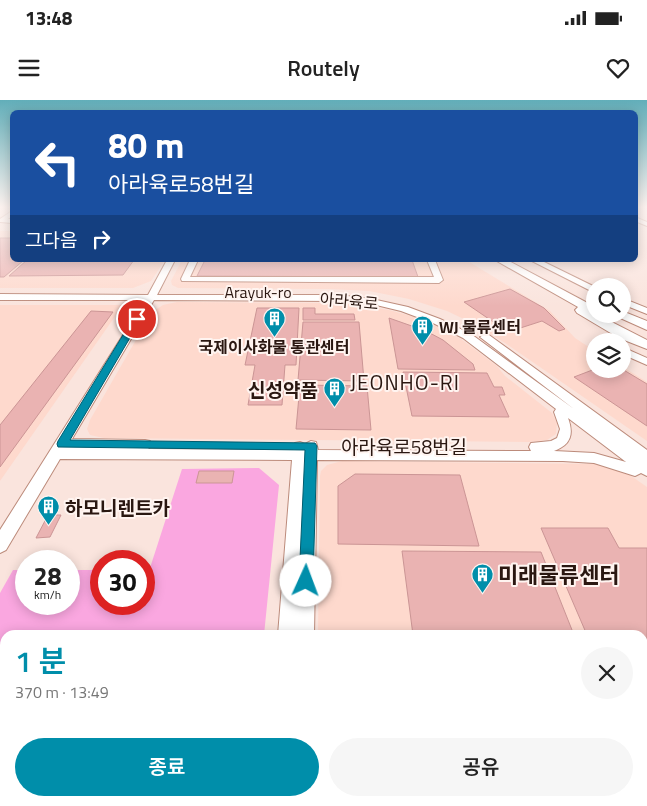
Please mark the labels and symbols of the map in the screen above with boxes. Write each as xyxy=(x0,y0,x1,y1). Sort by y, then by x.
street label: Arayuk-ro xyxy=(224,280,292,304)
street label: 아라육로 xyxy=(319,286,380,316)
pin xyxy=(116,298,158,340)
building icon: 국제이사화물 통관센터 xyxy=(262,306,286,337)
building icon: WJ 물류센터 xyxy=(411,315,435,346)
place label: WJ 물류센터 xyxy=(439,315,521,339)
place label: 국제이사화물 통관센터 xyxy=(199,335,349,359)
district label: JEONHO-RI xyxy=(350,366,460,398)
place label: 신성약품 xyxy=(248,375,318,404)
building icon: 신성약품 xyxy=(322,377,346,408)
street label: 아라육로58번길 xyxy=(341,432,467,461)
place label: 하모니렌트카 xyxy=(65,493,170,522)
building icon: 하모니렌트카 xyxy=(37,495,61,526)
speed limit sign: 30 xyxy=(90,550,155,615)
position arrow xyxy=(279,554,331,606)
place label: 미래물류센터 xyxy=(498,558,619,592)
building icon: 미래물류센터 xyxy=(470,563,494,594)

